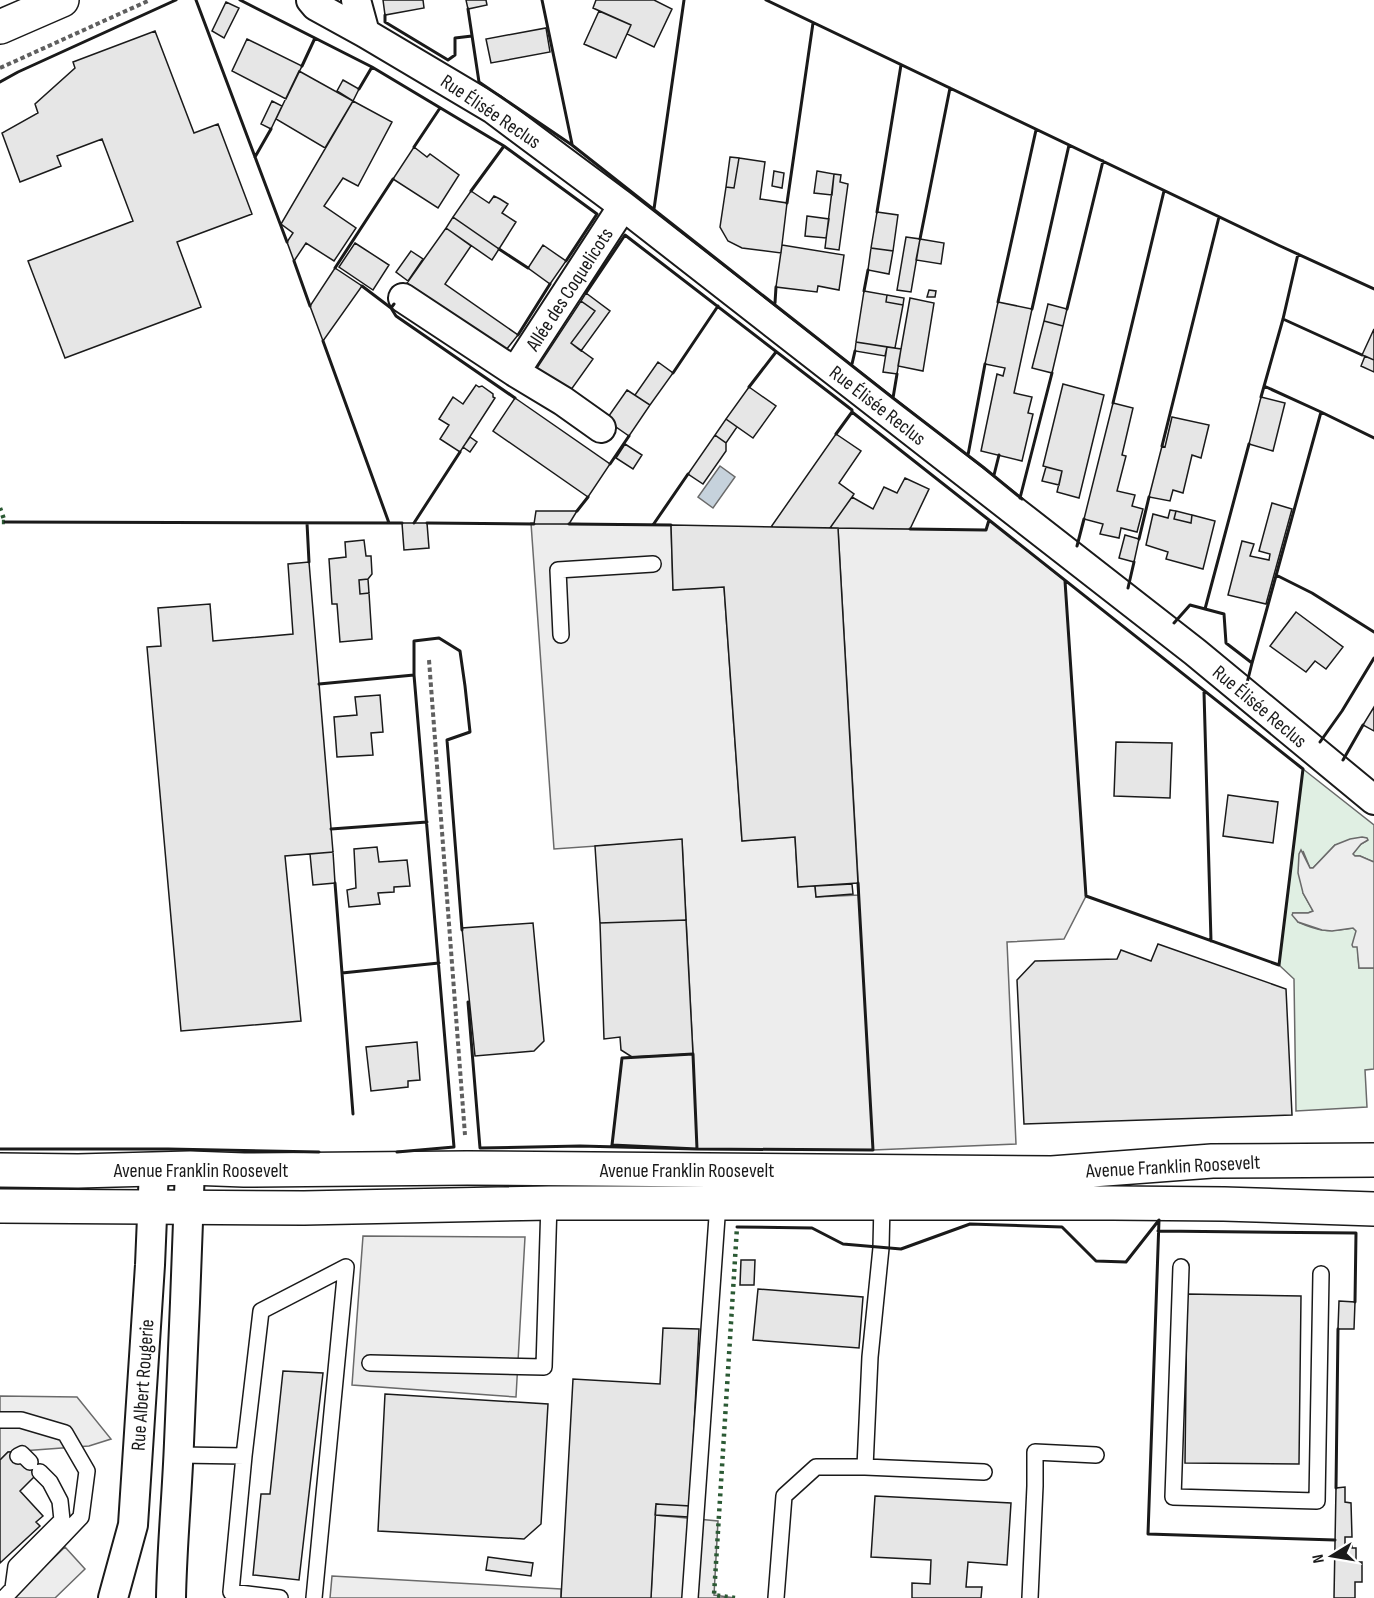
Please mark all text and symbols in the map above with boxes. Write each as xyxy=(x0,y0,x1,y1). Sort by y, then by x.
street label: Rue Élisée Reclus xyxy=(436,70,545,154)
street label: Allée des Coquelicots xyxy=(521,223,619,356)
street label: Rue Élisée Reclus xyxy=(824,361,930,451)
street label: Rue Élisée Reclus xyxy=(1207,660,1311,753)
street label: Avenue Franklin Roosevelt xyxy=(1084,1150,1261,1184)
street label: Avenue Franklin Roosevelt xyxy=(113,1159,288,1183)
street label: Avenue Franklin Roosevelt xyxy=(599,1159,774,1183)
street label: Rue Albert Rougerie xyxy=(126,1318,160,1452)
north arrow xyxy=(1302,1526,1362,1586)
text: N xyxy=(1309,1553,1329,1565)

